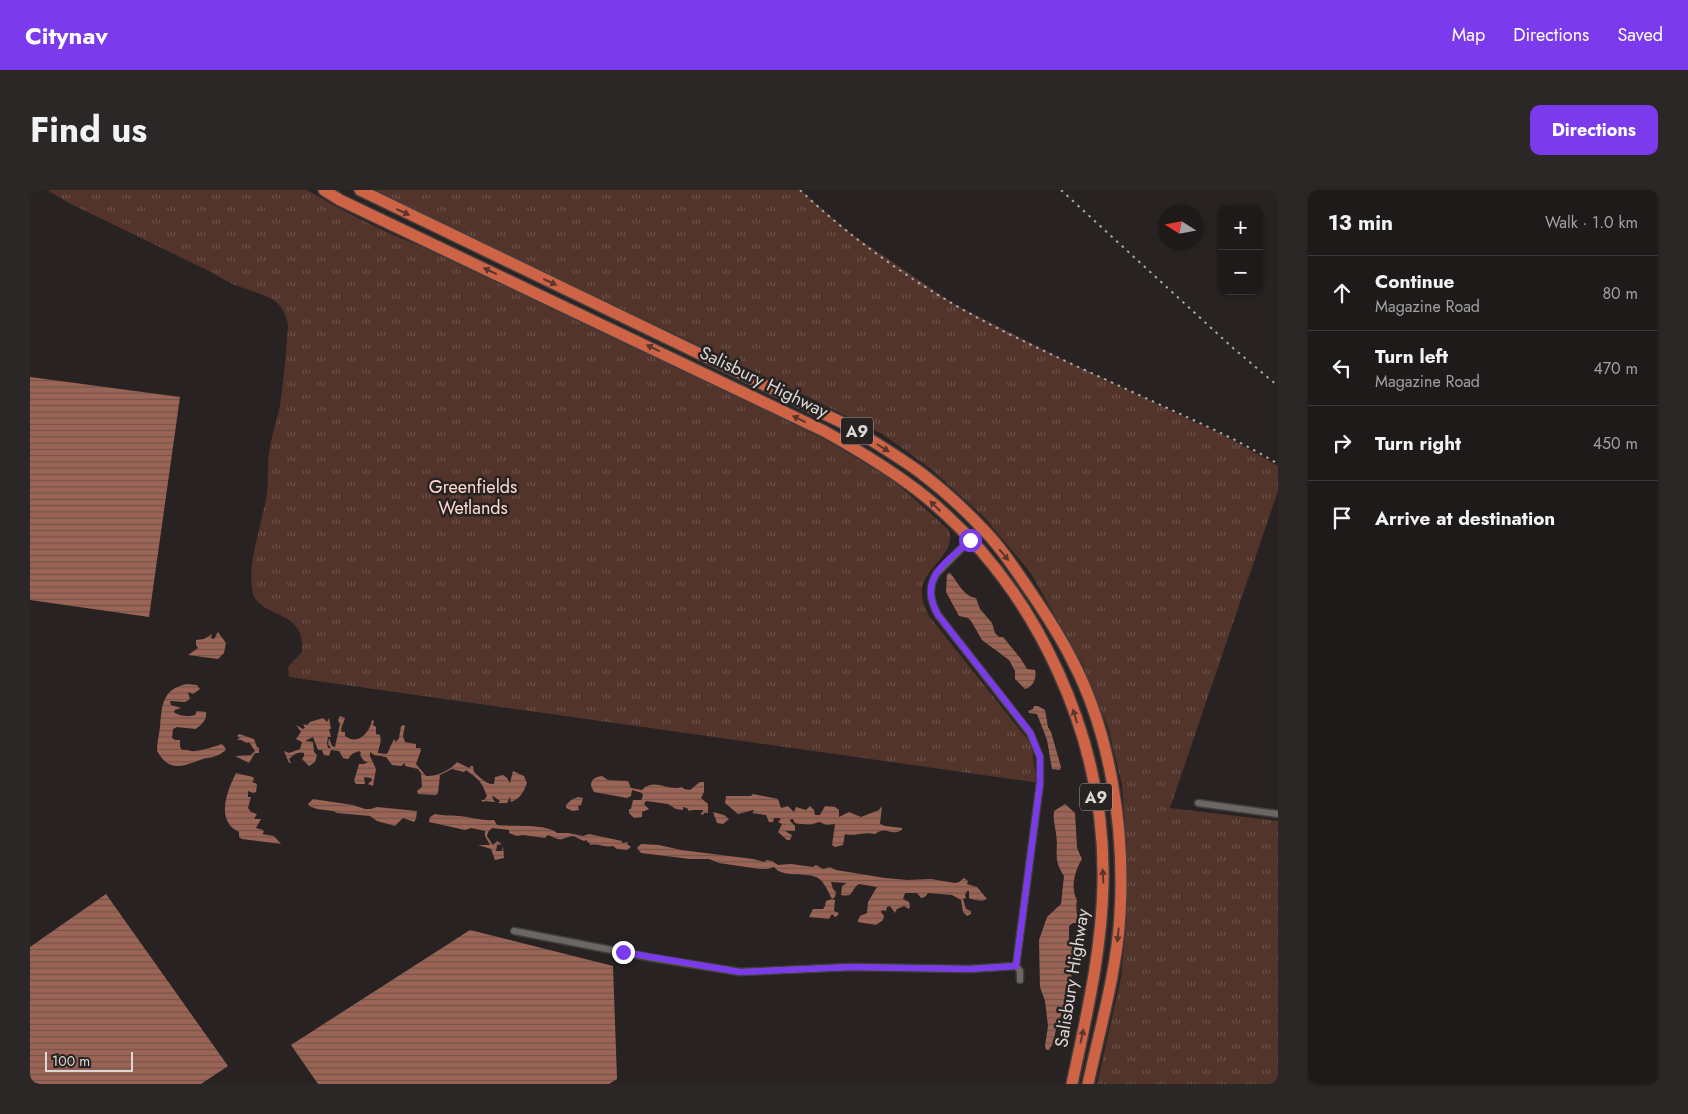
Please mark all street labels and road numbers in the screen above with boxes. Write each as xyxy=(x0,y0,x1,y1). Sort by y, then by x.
street label: Salisbury Highway xyxy=(695,340,833,424)
road number: A9 xyxy=(841,418,873,445)
road number: A9 xyxy=(1080,784,1112,810)
street label: Salisbury Highway xyxy=(1048,907,1096,1049)

